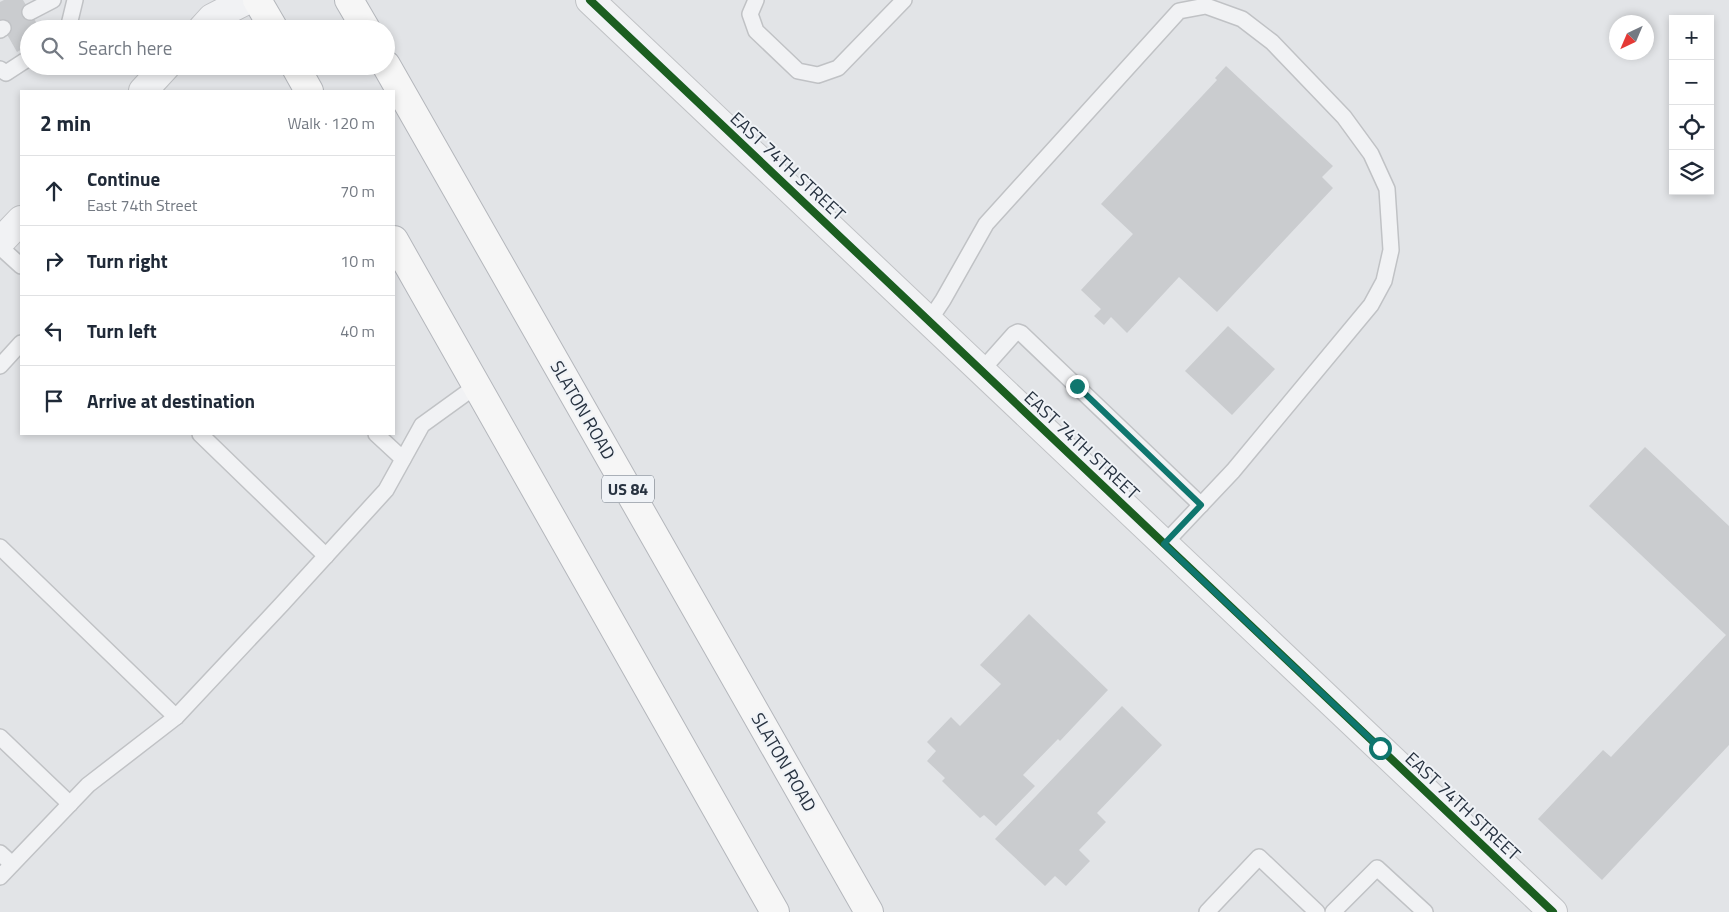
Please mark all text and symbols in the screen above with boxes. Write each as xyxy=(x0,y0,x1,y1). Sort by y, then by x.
north arrow xyxy=(1609,15,1654,60)
map controls xyxy=(1669,15,1714,195)
button: + xyxy=(1669,15,1714,60)
search box xyxy=(20,20,395,75)
text: Search here xyxy=(78,33,172,62)
icon: search xyxy=(38,34,66,62)
button: − xyxy=(1669,60,1714,105)
street label: EAST 74TH STREET xyxy=(724,105,852,227)
button: locate xyxy=(1669,105,1714,150)
text: 2 min xyxy=(40,107,91,139)
text: Walk · 120 m xyxy=(287,111,375,135)
button: layers xyxy=(1669,150,1714,195)
text: Continue xyxy=(87,164,160,193)
icon: ahead xyxy=(40,177,68,205)
text: 70 m xyxy=(340,179,375,203)
text: East 74th Street xyxy=(87,193,197,217)
text: Turn right xyxy=(87,246,168,275)
icon: right xyxy=(40,247,68,275)
text: 10 m xyxy=(340,249,375,273)
text: Turn left xyxy=(87,316,157,345)
icon: left xyxy=(40,317,68,345)
text: 40 m xyxy=(340,319,375,343)
street label: SLATON ROAD xyxy=(544,355,622,465)
route end xyxy=(1066,375,1089,398)
street label: EAST 74TH STREET xyxy=(1018,384,1146,506)
text: Arrive at destination xyxy=(87,386,255,415)
icon: arrive xyxy=(40,387,68,415)
road number: US 84 xyxy=(602,476,654,502)
street label: SLATON ROAD xyxy=(745,707,823,817)
route start xyxy=(1369,737,1392,760)
street label: EAST 74TH STREET xyxy=(1399,745,1527,867)

